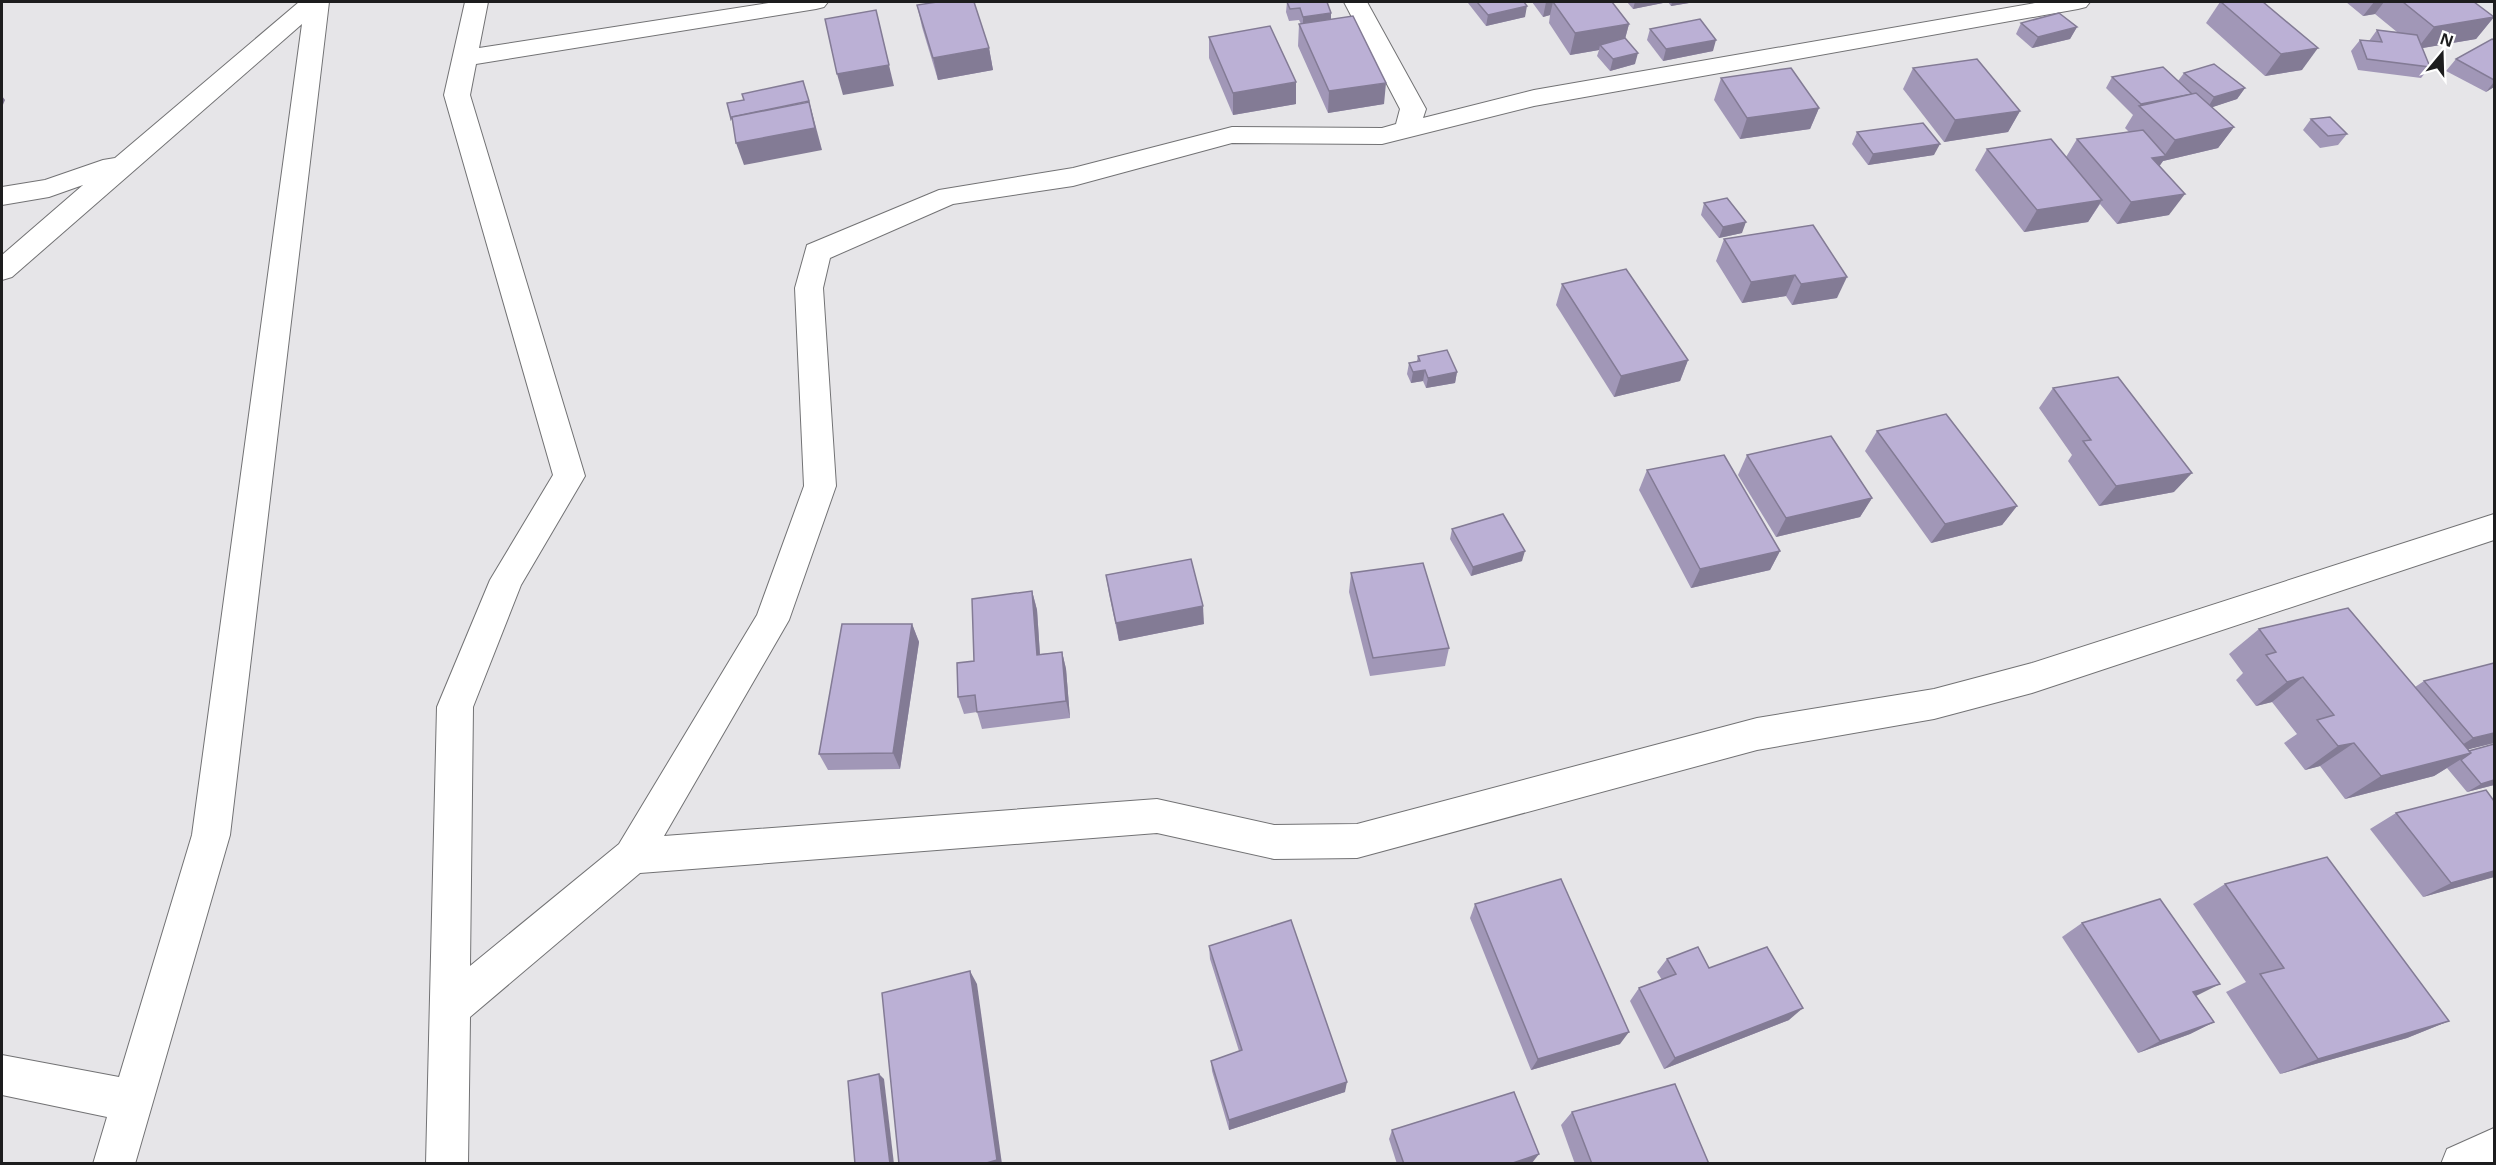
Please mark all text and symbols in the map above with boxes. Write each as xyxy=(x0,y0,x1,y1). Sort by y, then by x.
north arrow xyxy=(2412,24,2472,84)
text: N xyxy=(2437,27,2457,52)

